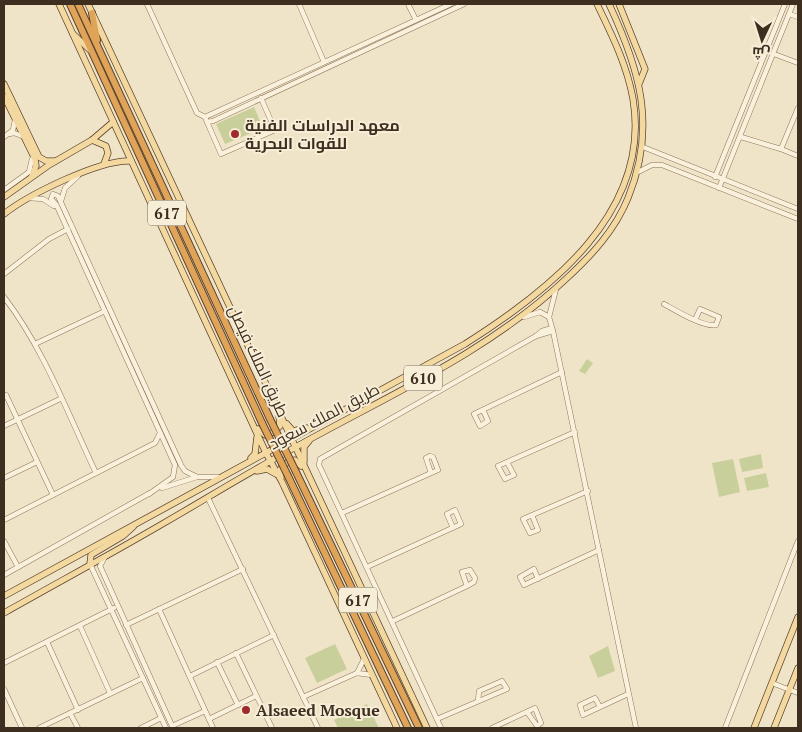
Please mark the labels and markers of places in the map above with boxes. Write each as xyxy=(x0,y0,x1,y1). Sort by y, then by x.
place label: معهد الدراسات الفنية للقوات البحرية xyxy=(245,114,400,154)
marker: معهد الدراسات الفنية للقوات البحرية xyxy=(229,128,241,140)
place label: Alsaeed Mosque xyxy=(256,699,380,721)
marker: Alsaeed Mosque xyxy=(240,704,252,716)

